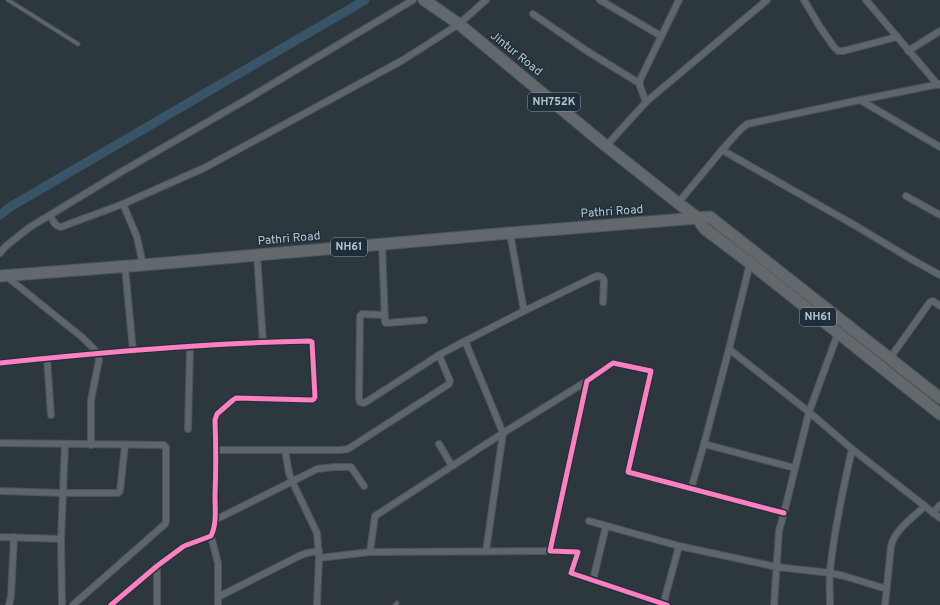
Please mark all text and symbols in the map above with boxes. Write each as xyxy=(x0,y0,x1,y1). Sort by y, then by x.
street label: Jintur Road xyxy=(487,28,545,80)
road number: NH752K xyxy=(528,93,580,111)
street label: Pathri Road xyxy=(580,202,644,222)
street label: Pathri Road xyxy=(257,228,321,250)
road number: NH61 xyxy=(331,238,367,256)
road number: NH61 xyxy=(800,308,836,326)

